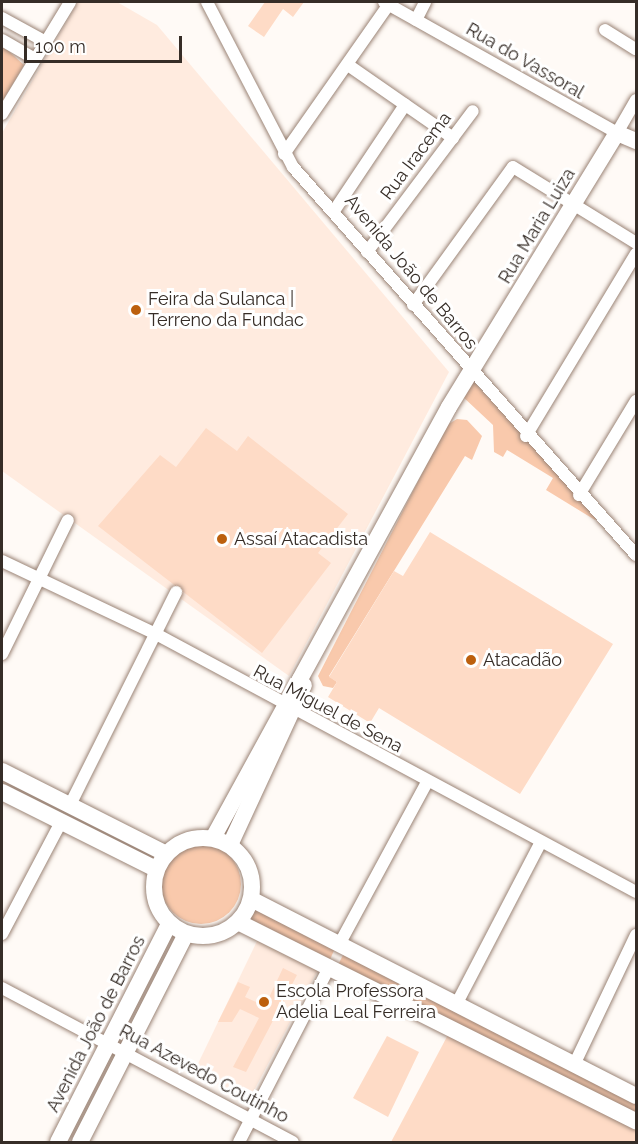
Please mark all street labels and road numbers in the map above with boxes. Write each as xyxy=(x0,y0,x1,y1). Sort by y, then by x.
street label: Rua do Vassoral xyxy=(462,18,588,104)
street label: Rua Iracema xyxy=(376,108,456,204)
street label: Rua Maria Luiza xyxy=(494,164,580,288)
street label: Avenida João de Barros xyxy=(340,190,482,354)
street label: Rua Miguel de Sena xyxy=(249,660,407,758)
street label: Avenida João de Barros xyxy=(42,932,150,1116)
street label: Rua Azevedo Coutinho xyxy=(115,1020,293,1128)

